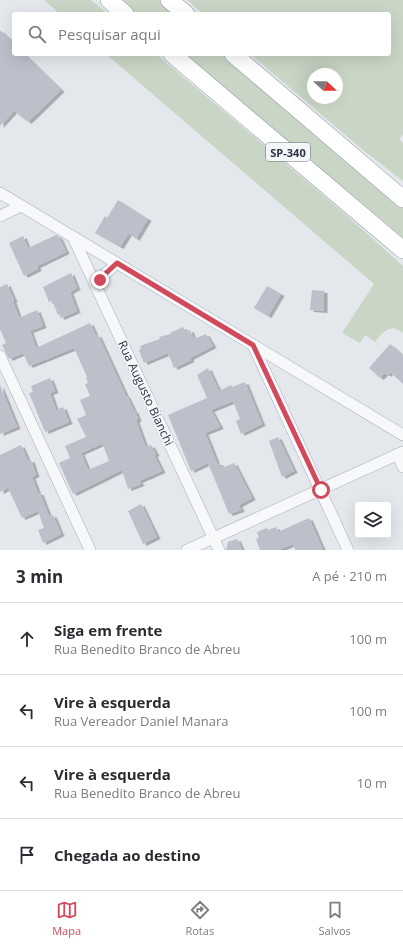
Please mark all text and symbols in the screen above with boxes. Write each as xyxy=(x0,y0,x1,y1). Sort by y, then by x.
search box xyxy=(12,12,391,56)
icon: search xyxy=(26,23,48,45)
text: Pesquisar aqui xyxy=(58,24,161,44)
north arrow xyxy=(307,68,343,104)
road number: SP-340 xyxy=(266,143,310,161)
route end xyxy=(91,271,109,289)
street label: Rua Augusto Bianchi xyxy=(114,337,178,449)
route start xyxy=(312,481,330,499)
map controls xyxy=(355,502,391,538)
button: layers xyxy=(355,502,391,538)
text: 3 min xyxy=(16,565,63,588)
text: A pé · 210 m xyxy=(312,567,387,585)
text: Siga em frente xyxy=(54,620,162,640)
icon: ahead xyxy=(16,628,38,650)
text: 100 m xyxy=(349,630,387,648)
text: Rua Benedito Branco de Abreu xyxy=(54,640,240,658)
text: Vire à esquerda xyxy=(54,692,171,712)
icon: left xyxy=(16,700,38,722)
text: 100 m xyxy=(349,702,387,720)
text: Rua Vereador Daniel Manara xyxy=(54,712,228,730)
text: Vire à esquerda xyxy=(54,764,171,784)
icon: left xyxy=(16,772,38,794)
text: 10 m xyxy=(357,774,387,792)
text: Rua Benedito Branco de Abreu xyxy=(54,784,240,802)
icon: arrive xyxy=(16,844,38,866)
text: Chegada ao destino xyxy=(54,845,201,865)
tab: Mapa xyxy=(52,899,81,938)
tab: Rotas xyxy=(185,899,214,938)
tab: Salvos xyxy=(319,899,351,938)

